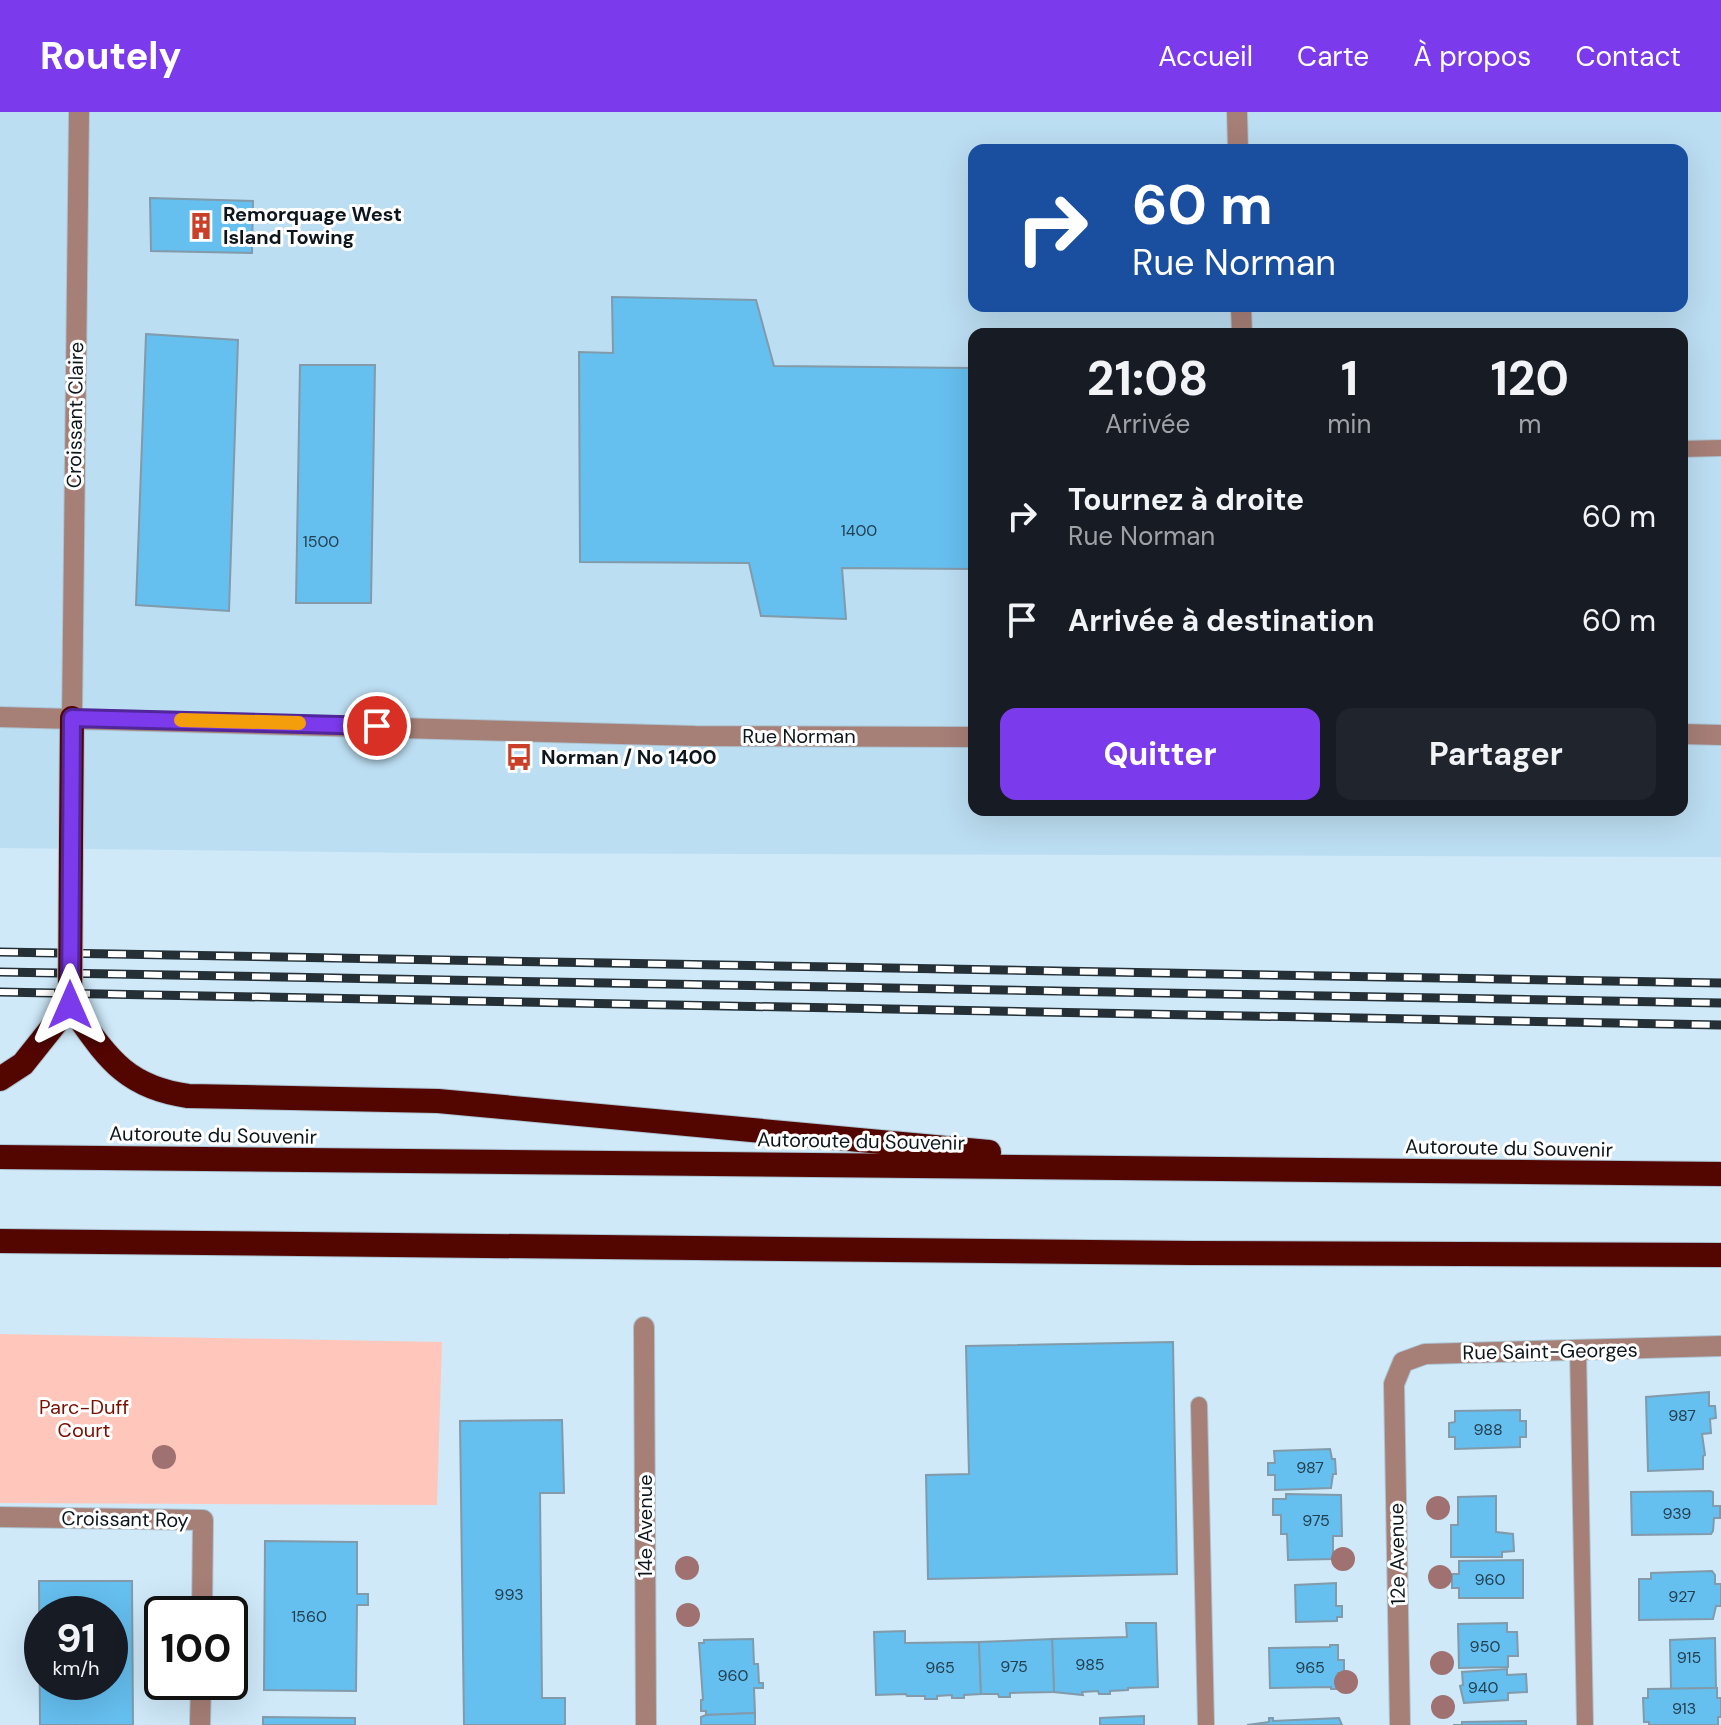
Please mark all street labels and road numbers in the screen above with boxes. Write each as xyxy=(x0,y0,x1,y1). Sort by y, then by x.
street label: Croissant Claire xyxy=(61,342,89,488)
street label: Rue Norman xyxy=(742,723,856,749)
street label: Autoroute du Souvenir xyxy=(109,1120,317,1150)
street label: Autoroute du Souvenir xyxy=(757,1126,965,1156)
street label: Autoroute du Souvenir xyxy=(1405,1133,1613,1163)
street label: Rue Saint-Georges xyxy=(1462,1336,1638,1366)
street label: 14e Avenue xyxy=(632,1474,658,1578)
street label: 12e Avenue xyxy=(1383,1503,1411,1605)
street label: Croissant Roy xyxy=(61,1505,189,1533)

